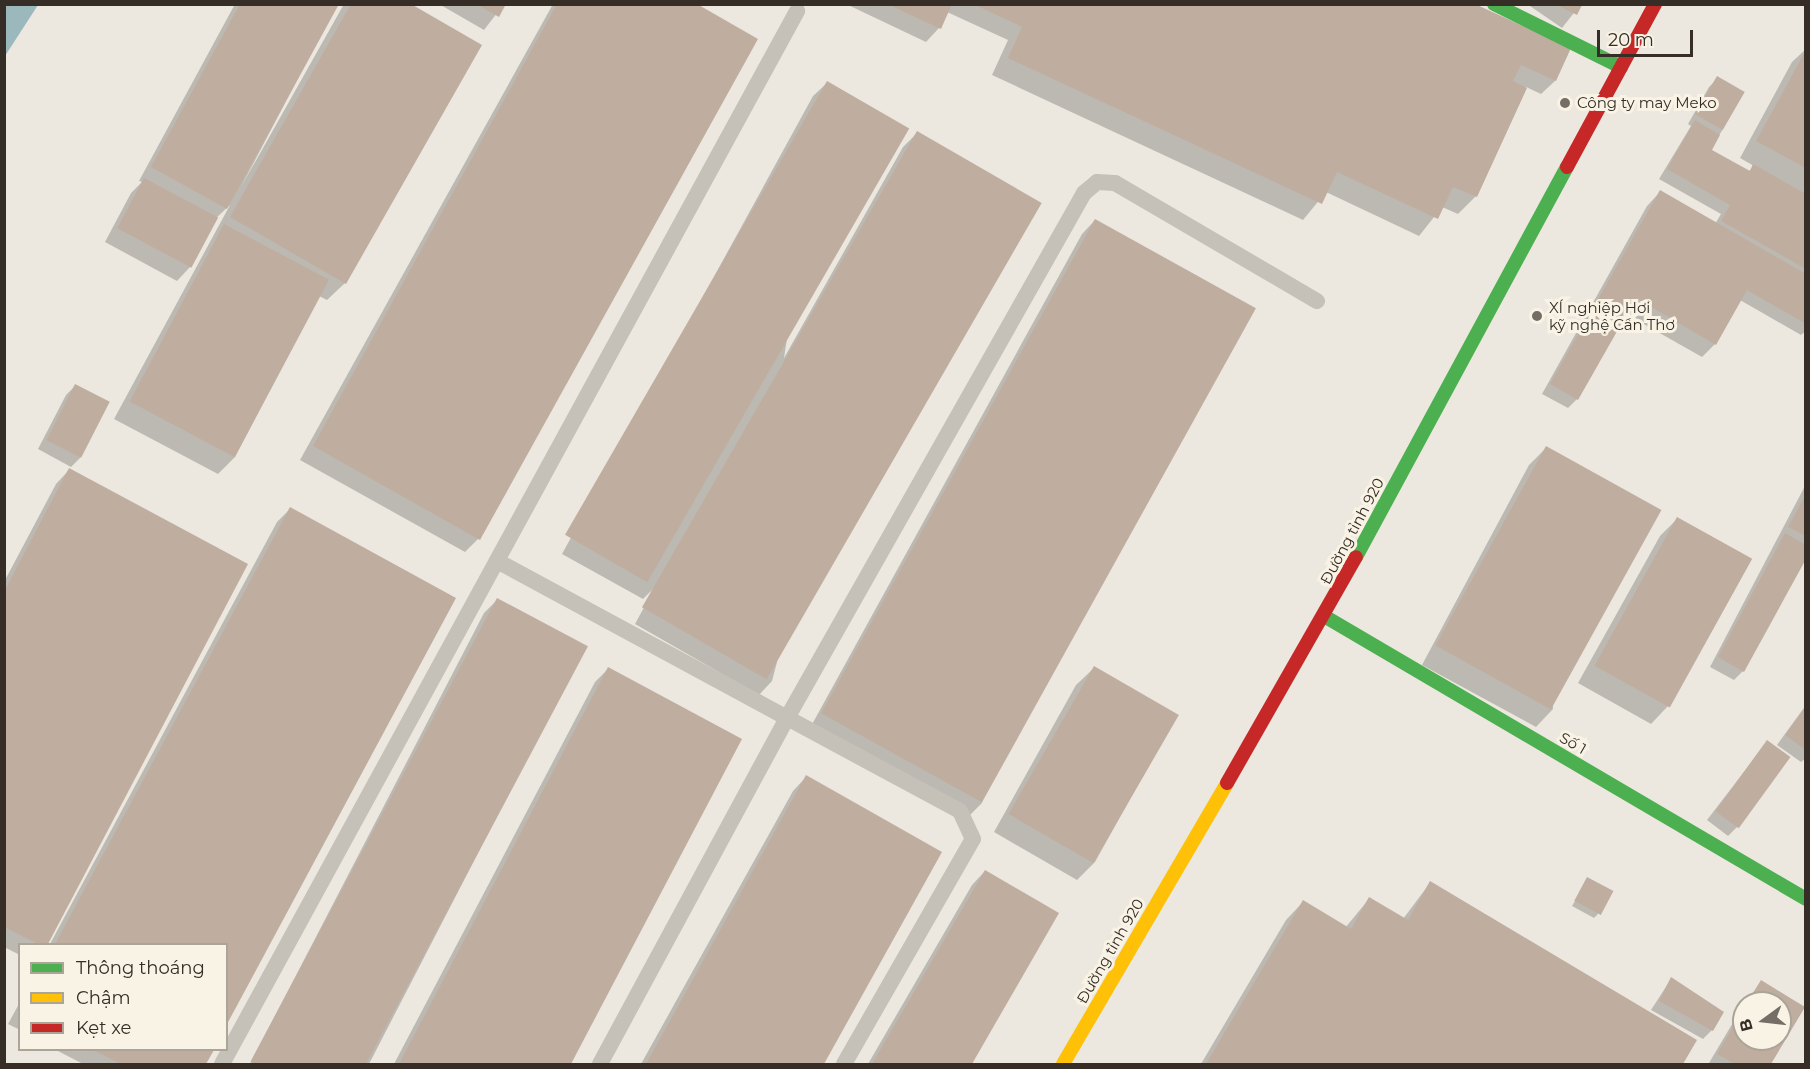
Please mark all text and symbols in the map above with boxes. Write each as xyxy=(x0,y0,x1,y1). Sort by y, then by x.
scale bar xyxy=(1600,18,1696,56)
text: 20 m xyxy=(1608,29,1654,51)
place label: Công ty may Meko xyxy=(1577,94,1717,112)
marker: Công ty may Meko xyxy=(1558,96,1572,110)
place label: XÍ nghiệp Hơi kỹ nghệ Cần Thơ xyxy=(1549,298,1675,333)
marker: XÍ nghiệp Hơi kỹ nghệ Cần Thơ xyxy=(1530,309,1544,323)
street label: Đường tỉnh 920 xyxy=(1316,475,1388,587)
street label: Số 1 xyxy=(1556,728,1590,758)
street label: Đường tỉnh 920 xyxy=(1073,895,1147,1007)
legend xyxy=(18,943,228,1051)
text: Thông thoáng xyxy=(76,957,205,979)
text: Chậm xyxy=(76,987,131,1009)
north arrow xyxy=(1732,991,1792,1051)
text: Kẹt xe xyxy=(76,1017,131,1039)
text: B xyxy=(1735,1017,1757,1034)

